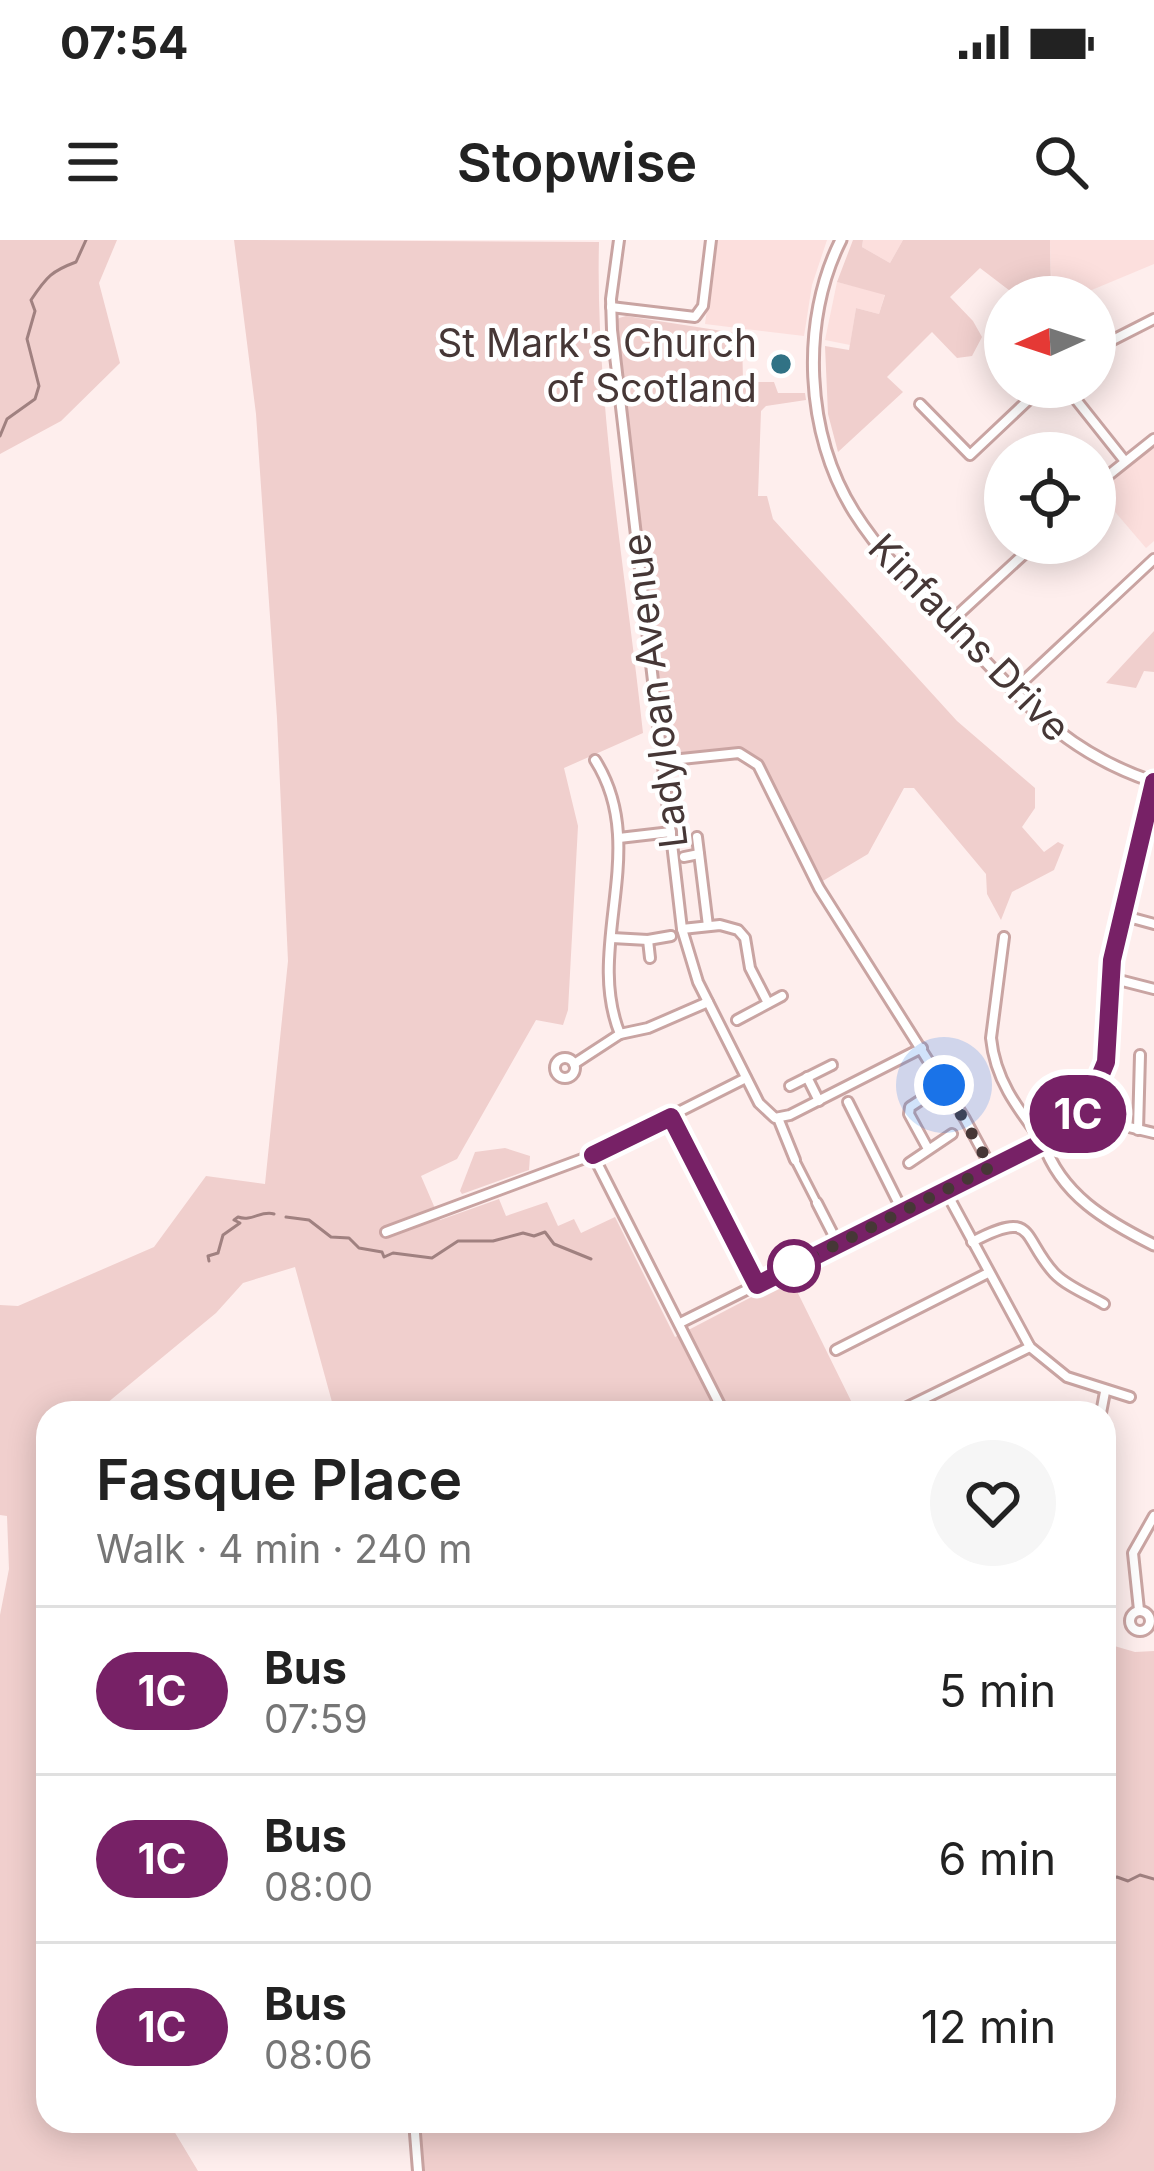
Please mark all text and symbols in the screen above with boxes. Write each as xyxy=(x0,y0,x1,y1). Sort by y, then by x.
text: 07:54 xyxy=(60,15,188,70)
icon: menu xyxy=(60,129,126,195)
icon: search xyxy=(1028,129,1094,195)
text: Stopwise xyxy=(457,130,697,195)
north arrow xyxy=(984,276,1116,408)
map controls xyxy=(984,276,1116,564)
place label: St Mark's Church of Scotland xyxy=(437,319,757,411)
marker: St Mark's Church of Scotland xyxy=(768,351,794,377)
button: locate xyxy=(984,432,1116,564)
street label: Kinfauns Drive xyxy=(860,524,1080,750)
street label: Ladyloan Avenue xyxy=(611,531,697,851)
your location xyxy=(914,1055,974,1115)
line badge: 1C xyxy=(1024,1075,1132,1153)
text: 1C xyxy=(1053,1088,1103,1139)
unlabelled marker xyxy=(769,1241,819,1291)
button: heart xyxy=(930,1440,1056,1566)
text: Fasque Place xyxy=(96,1445,462,1514)
text: Walk · 4 min · 240 m xyxy=(96,1525,472,1572)
text: Bus xyxy=(264,1640,347,1695)
text: 5 min xyxy=(939,1663,1056,1718)
text: 1C xyxy=(137,1665,187,1716)
text: 07:59 xyxy=(264,1695,368,1742)
text: Bus xyxy=(264,1808,347,1863)
text: 6 min xyxy=(939,1831,1056,1886)
text: 1C xyxy=(137,1833,187,1884)
text: 08:00 xyxy=(264,1863,373,1910)
text: Bus xyxy=(264,1976,347,2031)
text: 12 min xyxy=(921,1999,1056,2054)
text: 1C xyxy=(137,2001,187,2052)
text: 08:06 xyxy=(264,2031,373,2078)

